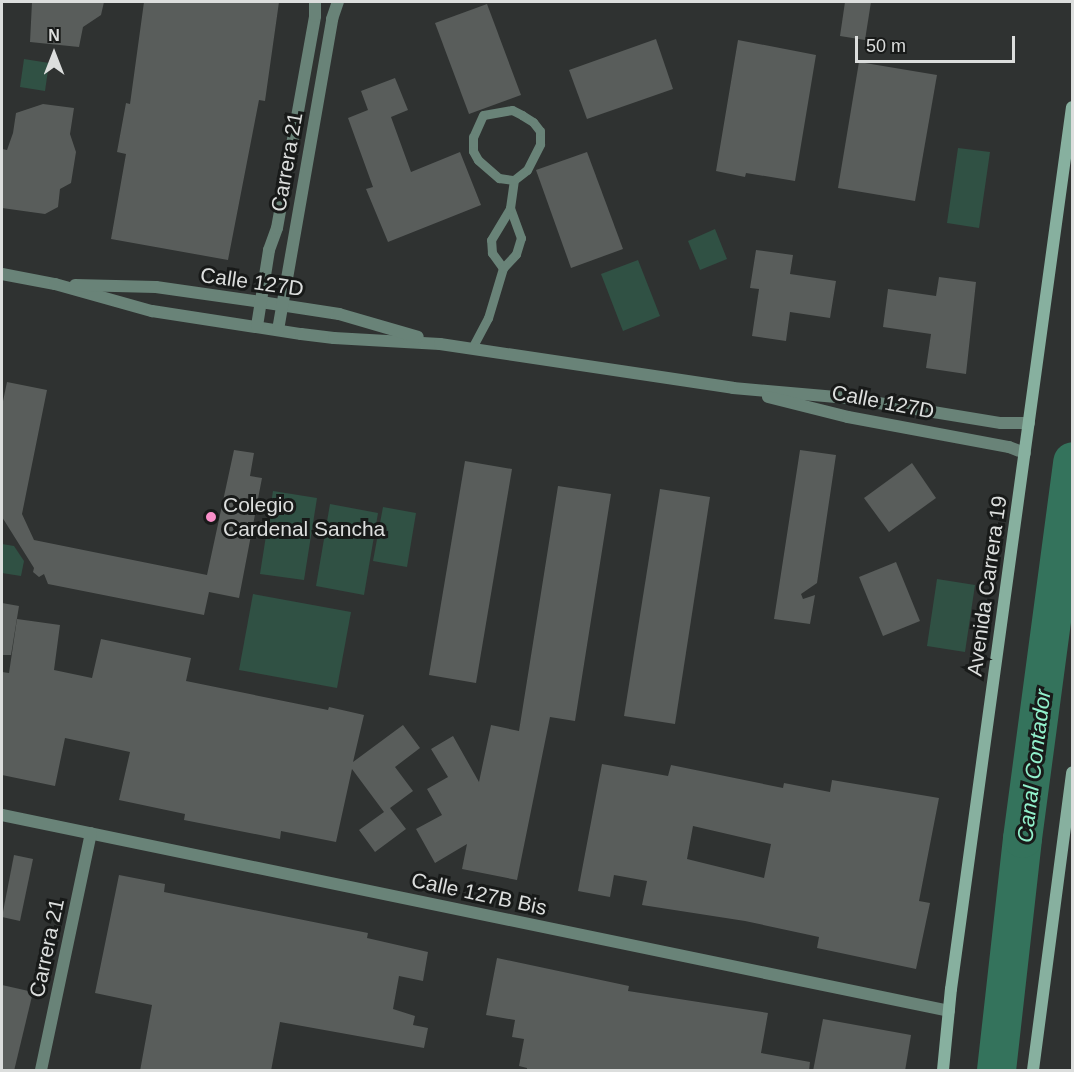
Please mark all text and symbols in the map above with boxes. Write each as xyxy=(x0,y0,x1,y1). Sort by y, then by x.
north arrow xyxy=(24,24,84,84)
scale bar xyxy=(858,24,1018,62)
text: N xyxy=(48,27,60,44)
text: 50 m xyxy=(866,36,906,56)
street label: Carrera 21 xyxy=(266,110,308,214)
street label: Calle 127D xyxy=(199,262,305,302)
street label: Calle 127D xyxy=(830,380,936,424)
place label: Colegio Cardenal Sancha xyxy=(223,492,385,542)
street label: Avenida Carrera 19 xyxy=(962,494,1012,678)
marker: Colegio Cardenal Sancha xyxy=(204,510,218,524)
water label: Canal Contador xyxy=(1012,688,1056,844)
street label: Calle 127B Bis xyxy=(409,867,549,921)
street label: Carrera 21 xyxy=(24,896,70,1000)

